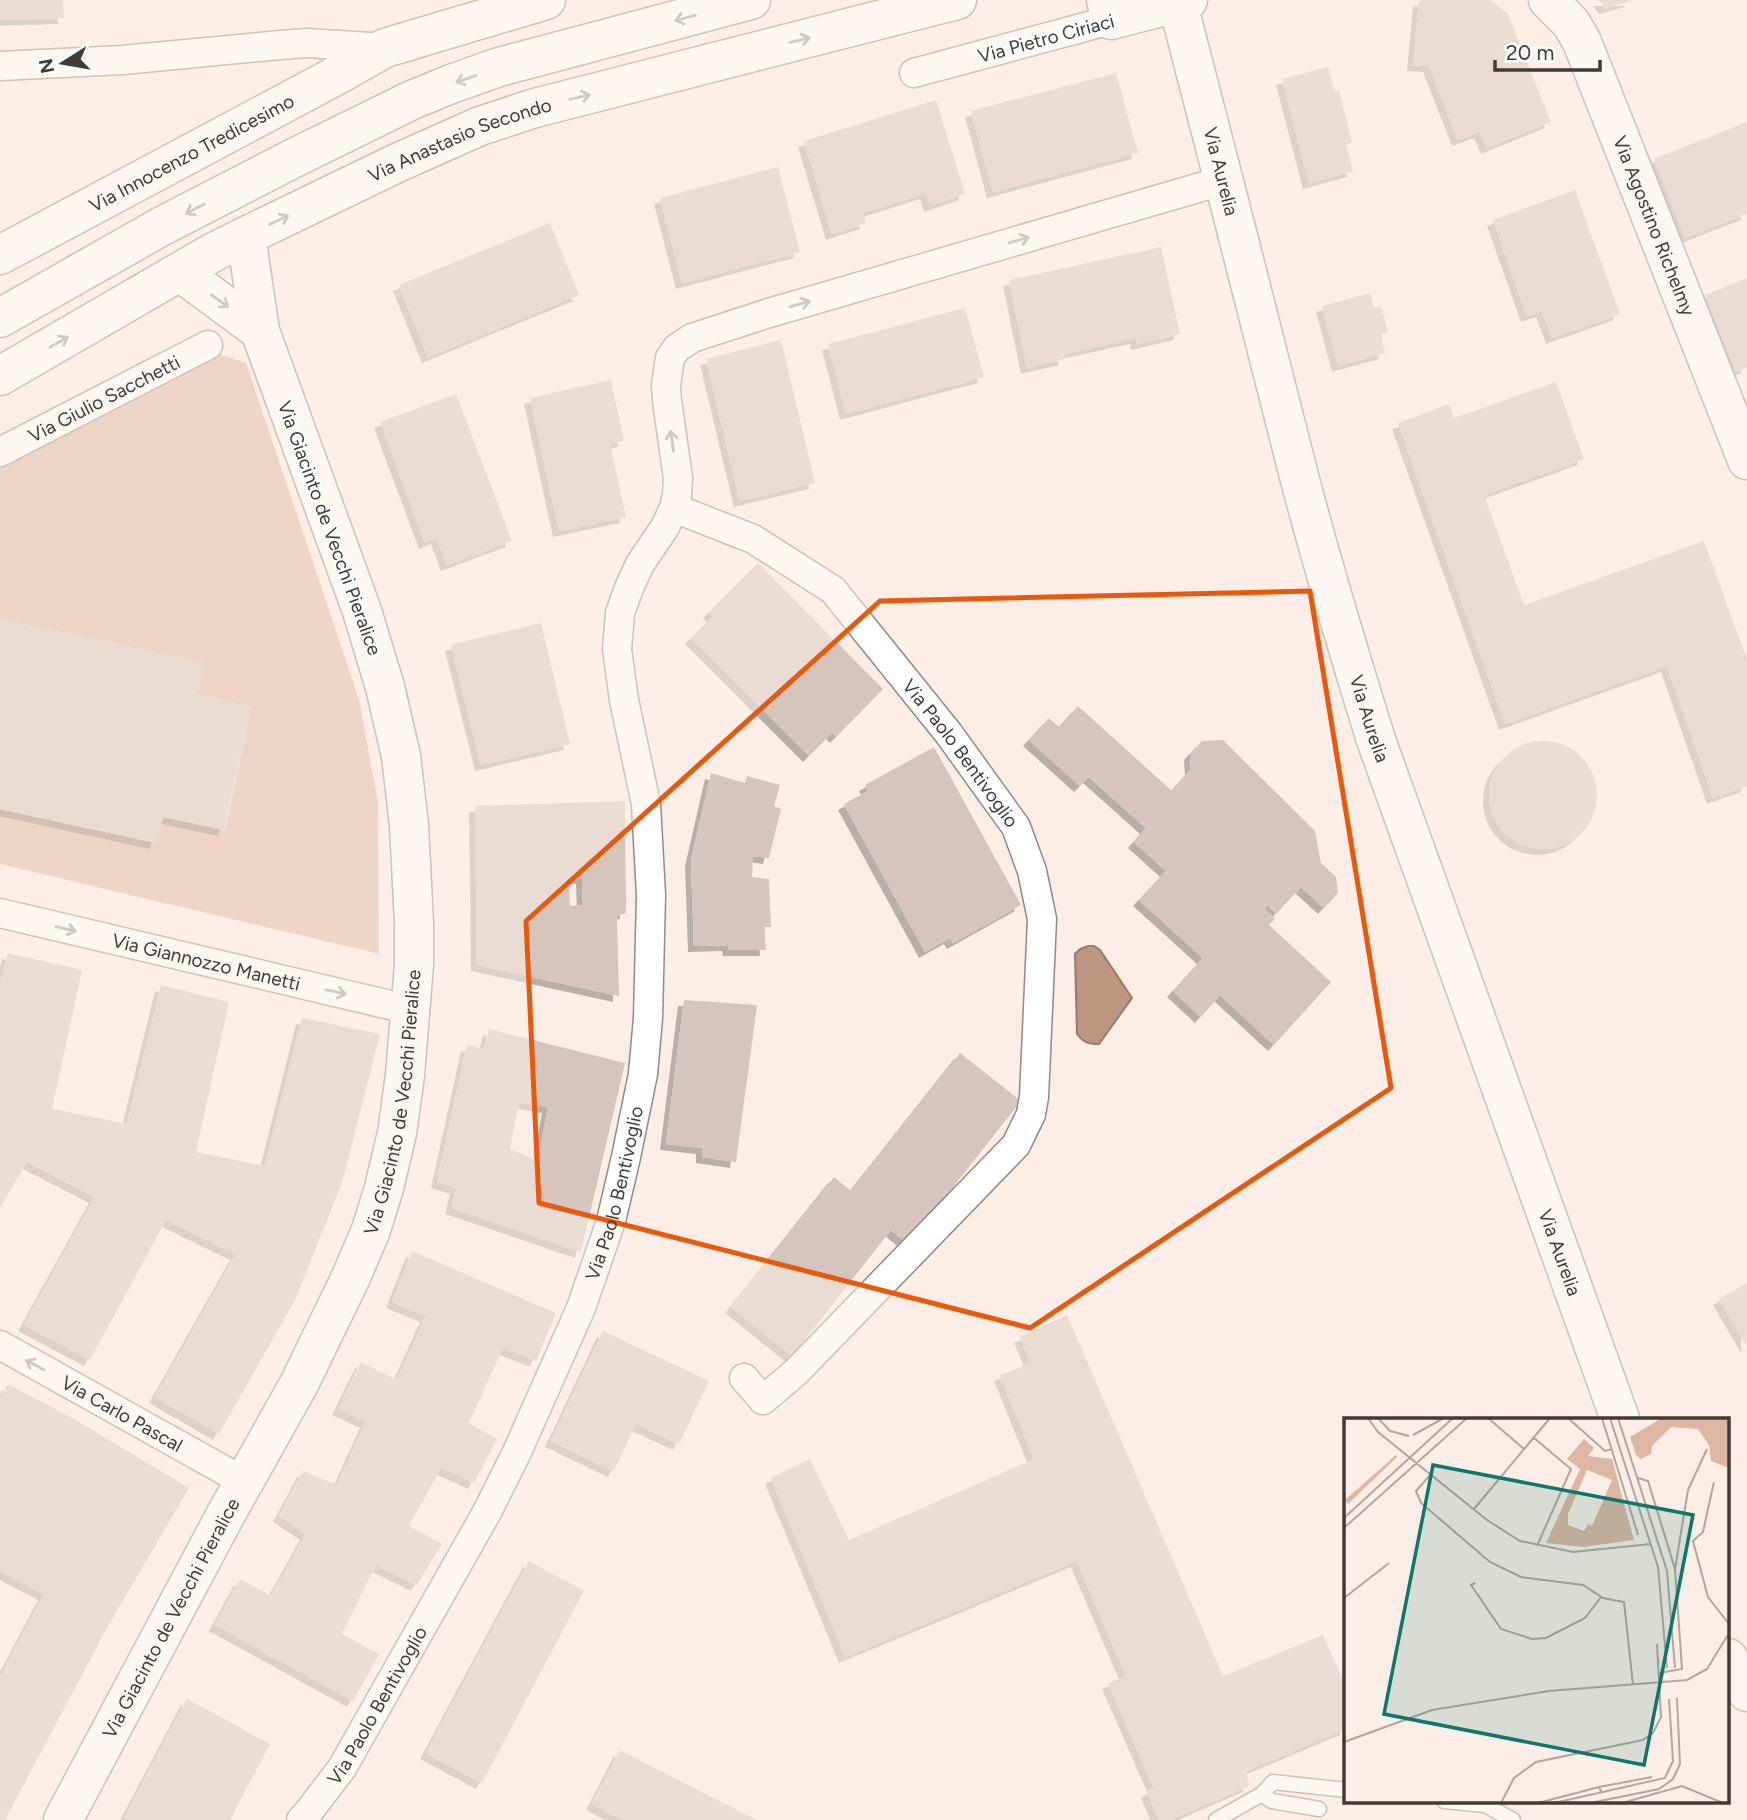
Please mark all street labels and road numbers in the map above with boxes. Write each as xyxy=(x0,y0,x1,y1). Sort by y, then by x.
street label: Via Pietro Ciriaci xyxy=(975,9,1117,68)
street label: Via Innocenzo Tredicesimo xyxy=(85,89,298,217)
street label: Via Anastasio Secondo xyxy=(364,93,554,187)
street label: Via Aurelia xyxy=(1199,125,1243,218)
street label: Via Agostino Richelmy xyxy=(1608,133,1700,319)
street label: Via Giulio Sacchetti xyxy=(25,350,184,447)
street label: Via Giacinto de Vecchi Pieralice xyxy=(273,398,386,659)
street label: Via Aurelia xyxy=(1345,672,1394,766)
street label: Via Paolo Bentivoglio xyxy=(897,675,1023,832)
street label: Via Giannozzo Manetti xyxy=(110,929,303,996)
street label: Via Giacinto de Vecchi Pieralice xyxy=(359,969,426,1238)
street label: Via Paolo Bentivoglio xyxy=(580,1104,648,1283)
street label: Via Aurelia xyxy=(1534,1206,1586,1299)
street label: Via Carlo Pascal xyxy=(57,1371,187,1457)
street label: Via Giacinto de Vecchi Pieralice xyxy=(98,1494,245,1742)
street label: Via Paolo Bentivoglio xyxy=(322,1622,432,1789)

